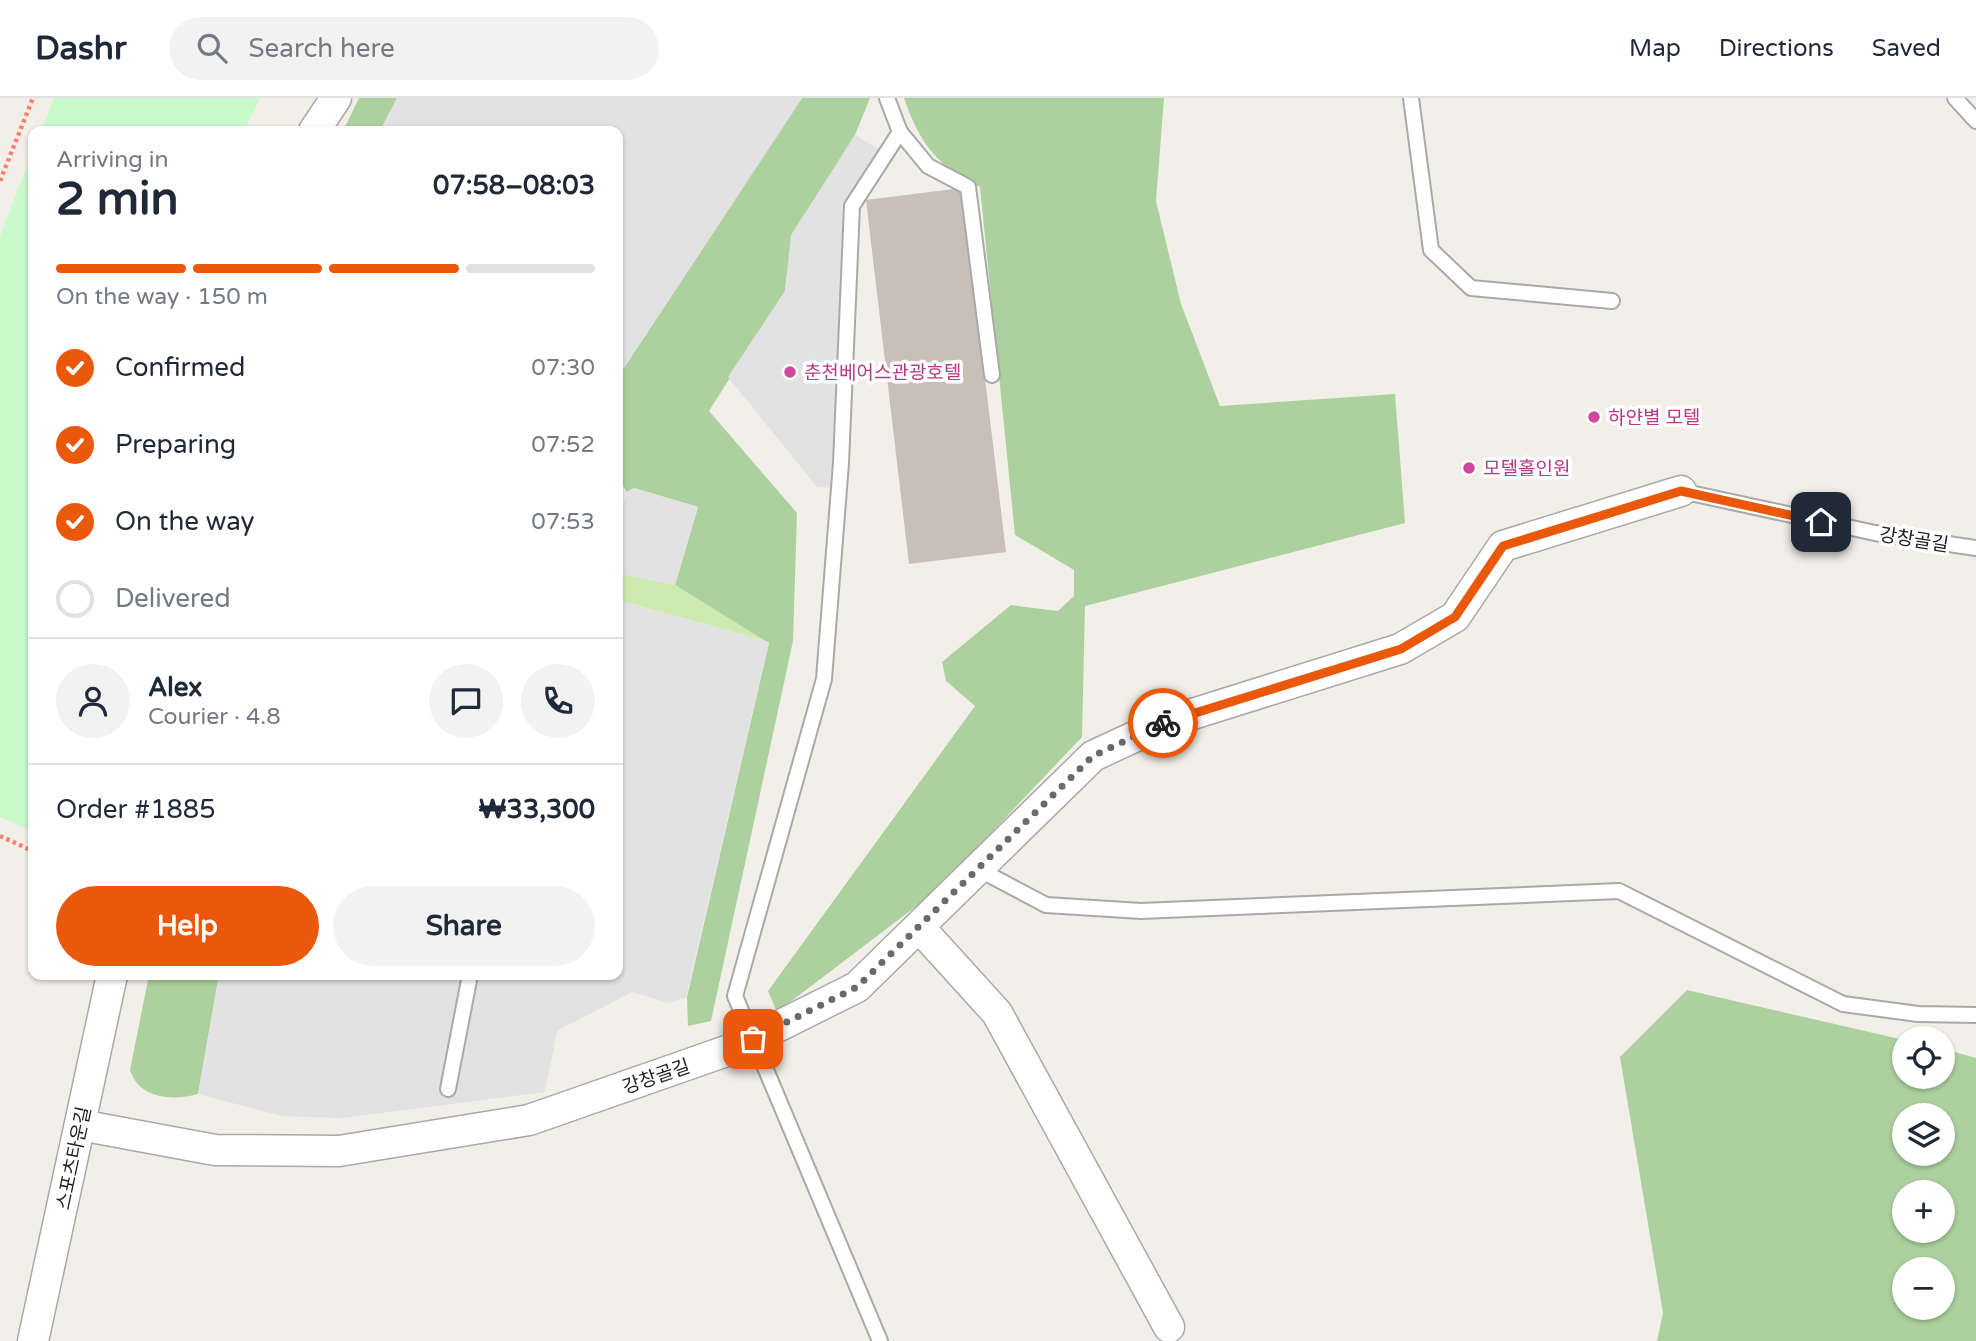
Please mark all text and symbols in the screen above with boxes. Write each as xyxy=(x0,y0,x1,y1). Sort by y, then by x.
search box xyxy=(169,17,659,80)
text: Dashr xyxy=(35,29,127,68)
icon: search xyxy=(193,29,231,67)
text: Search here xyxy=(249,33,395,64)
text: Map xyxy=(1629,34,1681,63)
text: Directions xyxy=(1719,34,1834,63)
text: Saved xyxy=(1872,34,1941,63)
text: Arriving in xyxy=(56,146,169,174)
text: 07:58–08:03 xyxy=(433,170,595,201)
text: 2 min xyxy=(56,172,179,227)
text: On the way · 150 m xyxy=(56,283,268,311)
icon: check xyxy=(56,349,94,387)
text: Confirmed xyxy=(115,352,245,383)
text: 07:30 xyxy=(531,354,595,382)
place label: 춘천베어스관광호텔 xyxy=(804,362,961,384)
marker: 춘천베어스관광호텔 xyxy=(782,364,798,380)
place label: 하얀별 모텔 xyxy=(1608,407,1700,429)
marker: 하얀별 모텔 xyxy=(1586,409,1602,425)
icon: check xyxy=(56,426,94,464)
text: Preparing xyxy=(115,429,236,460)
text: 07:52 xyxy=(531,431,595,459)
place label: 모텔홀인원 xyxy=(1483,458,1570,480)
marker: 모텔홀인원 xyxy=(1461,460,1477,476)
pin xyxy=(1791,492,1851,552)
icon: check xyxy=(56,503,94,541)
icon: home xyxy=(1802,503,1840,541)
text: On the way xyxy=(115,506,255,537)
text: 07:53 xyxy=(531,508,595,536)
street label: 강창골길 xyxy=(1878,524,1950,556)
text: Delivered xyxy=(115,583,231,614)
button: person xyxy=(56,664,130,738)
button: chat xyxy=(429,664,503,738)
button: phone xyxy=(521,664,595,738)
text: Alex xyxy=(148,672,202,703)
courier xyxy=(1128,688,1198,758)
text: Courier · 4.8 xyxy=(148,703,281,731)
icon: bike xyxy=(1144,704,1182,742)
text: Order #1885 xyxy=(56,794,216,825)
text: ₩33,300 xyxy=(479,794,595,825)
button: Help xyxy=(56,886,319,966)
button: Share xyxy=(333,886,595,966)
pin xyxy=(723,1009,783,1069)
icon: bag xyxy=(734,1020,772,1058)
map controls xyxy=(1892,1026,1955,1320)
button: locate xyxy=(1892,1026,1955,1089)
street label: 강창골길 xyxy=(620,1055,693,1099)
button: layers xyxy=(1892,1103,1955,1166)
street label: 스포츠타운길 xyxy=(52,1105,96,1212)
button: + xyxy=(1892,1180,1955,1243)
button: − xyxy=(1892,1257,1955,1320)

